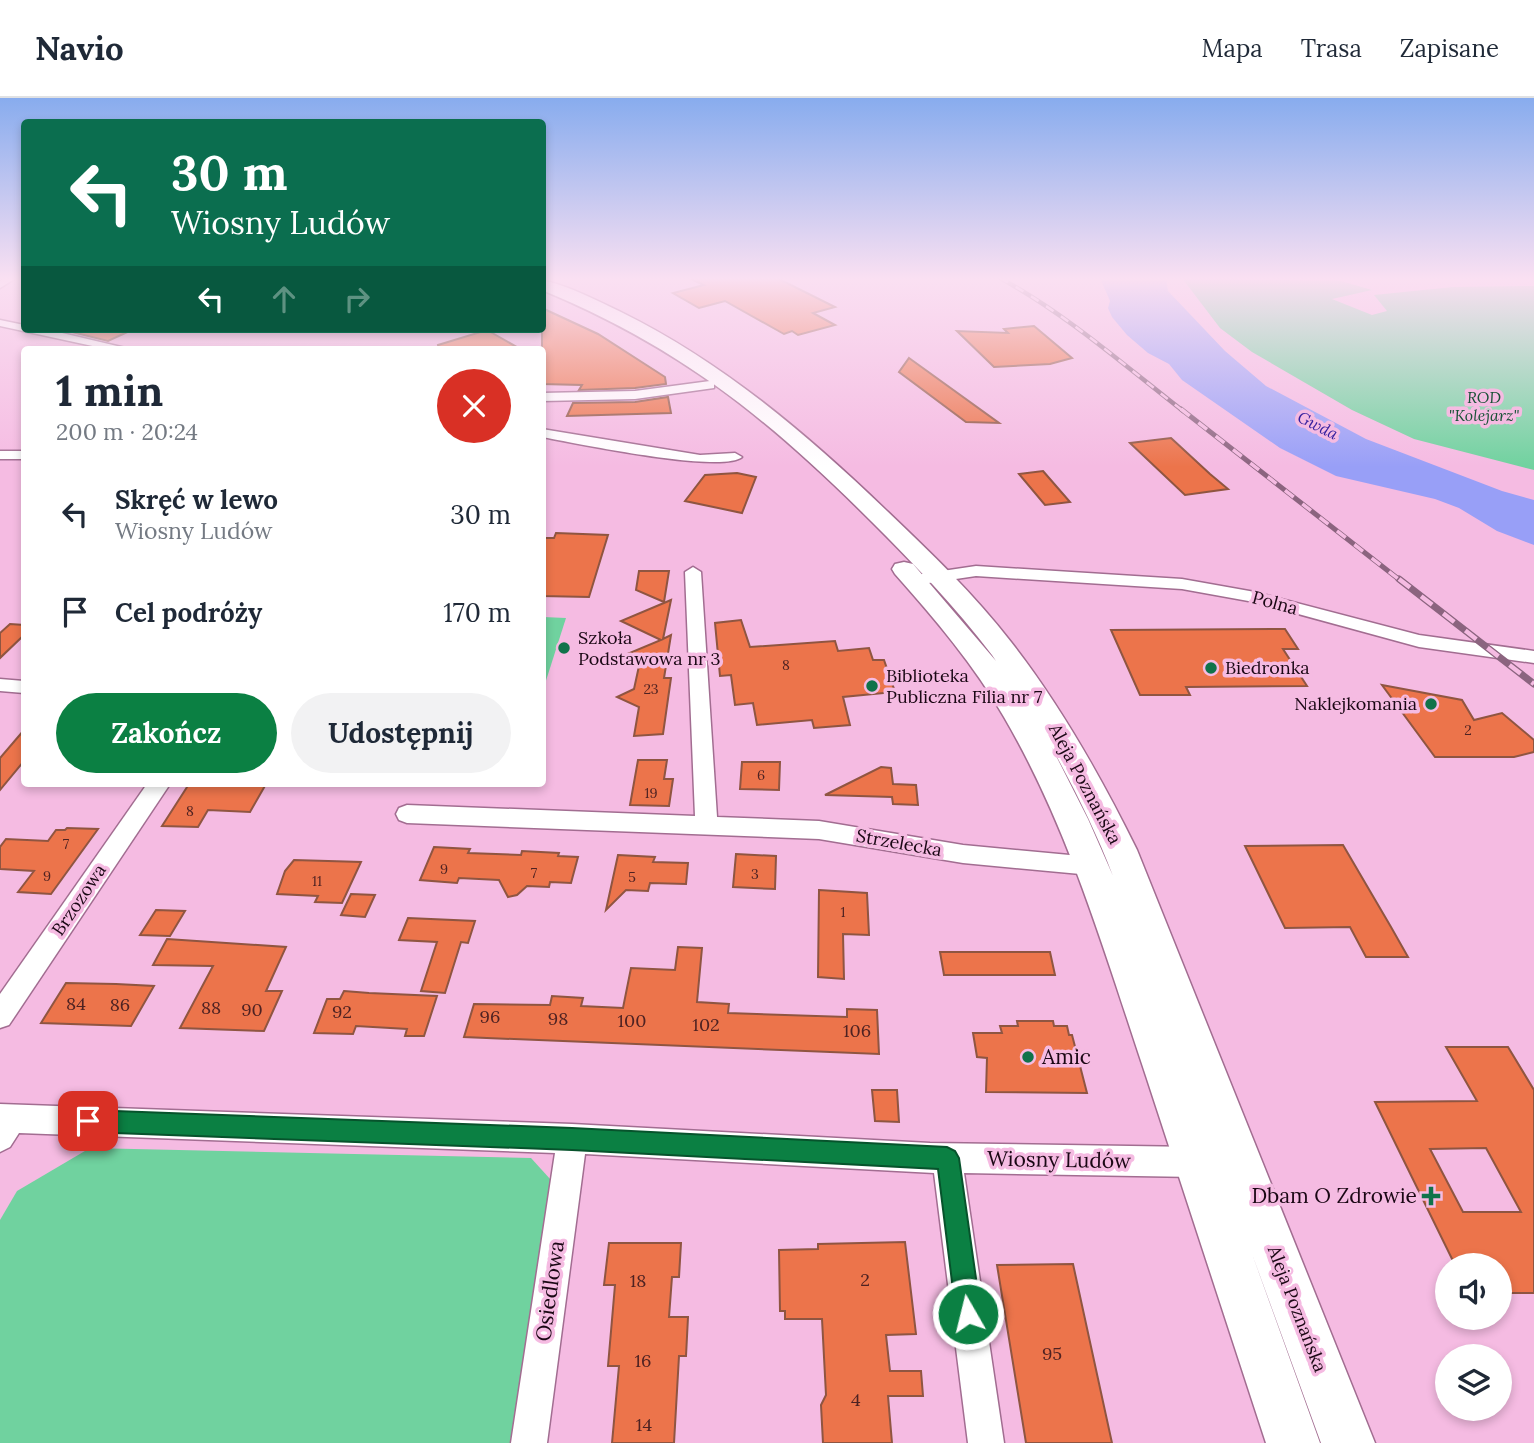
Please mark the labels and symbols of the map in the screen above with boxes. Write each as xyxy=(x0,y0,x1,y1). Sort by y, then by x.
park label: ROD "Kolejarz" xyxy=(1449,387,1519,425)
water label: Gwda xyxy=(1295,406,1342,444)
street label: Polna xyxy=(1250,585,1301,620)
place label: Szkoła Podstawowa nr 3 xyxy=(578,626,721,670)
marker: Szkoła Podstawowa nr 3 xyxy=(556,640,572,656)
house number: 8 xyxy=(782,656,790,674)
place label: Biedronka xyxy=(1225,656,1310,679)
marker: Biedronka xyxy=(1203,660,1219,676)
place label: Biblioteka Publiczna Filia nr 7 xyxy=(886,664,1042,708)
marker: Biblioteka Publiczna Filia nr 7 xyxy=(864,678,880,694)
house number: 23 xyxy=(643,680,659,698)
place label: Naklejkomania xyxy=(1294,692,1417,715)
marker: Naklejkomania xyxy=(1423,696,1439,712)
street label: Aleja Poznańska xyxy=(1043,719,1127,848)
house number: 2 xyxy=(1464,721,1472,739)
house number: 6 xyxy=(757,766,765,784)
house number: 19 xyxy=(644,784,658,802)
house number: 8 xyxy=(186,802,194,820)
street label: Strzelecka xyxy=(854,824,944,861)
house number: 7 xyxy=(63,835,70,853)
street label: Brzozowa xyxy=(46,860,111,940)
house number: 9 xyxy=(440,860,448,878)
house number: 7 xyxy=(531,864,538,882)
house number: 3 xyxy=(751,865,759,883)
house number: 9 xyxy=(43,867,51,885)
house number: 5 xyxy=(628,868,636,886)
house number: 11 xyxy=(312,872,322,890)
house number: 1 xyxy=(840,903,846,921)
house number: 84 xyxy=(66,992,86,1015)
house number: 86 xyxy=(110,993,130,1016)
house number: 88 xyxy=(201,996,221,1019)
house number: 90 xyxy=(241,998,263,1021)
house number: 92 xyxy=(332,1000,352,1023)
house number: 96 xyxy=(480,1005,500,1028)
house number: 98 xyxy=(548,1007,568,1030)
house number: 100 xyxy=(618,1009,646,1032)
house number: 102 xyxy=(692,1013,720,1036)
house number: 106 xyxy=(843,1019,871,1042)
place label: Amic xyxy=(1041,1043,1091,1070)
marker: Amic xyxy=(1020,1049,1036,1065)
pin xyxy=(58,1091,118,1151)
street label: Wiosny Ludów xyxy=(987,1145,1131,1174)
place label: Dbam O Zdrowie xyxy=(1252,1182,1417,1209)
marker: Dbam O Zdrowie xyxy=(1423,1188,1439,1204)
street label: Osiedlowa xyxy=(529,1239,570,1343)
street label: Aleja Poznańska xyxy=(1262,1241,1332,1375)
house number: 2 xyxy=(860,1268,870,1291)
house number: 18 xyxy=(630,1269,646,1292)
position arrow xyxy=(931,1277,1005,1351)
house number: 95 xyxy=(1042,1342,1062,1365)
house number: 16 xyxy=(635,1349,651,1372)
house number: 4 xyxy=(851,1388,861,1411)
house number: 14 xyxy=(636,1413,652,1436)

